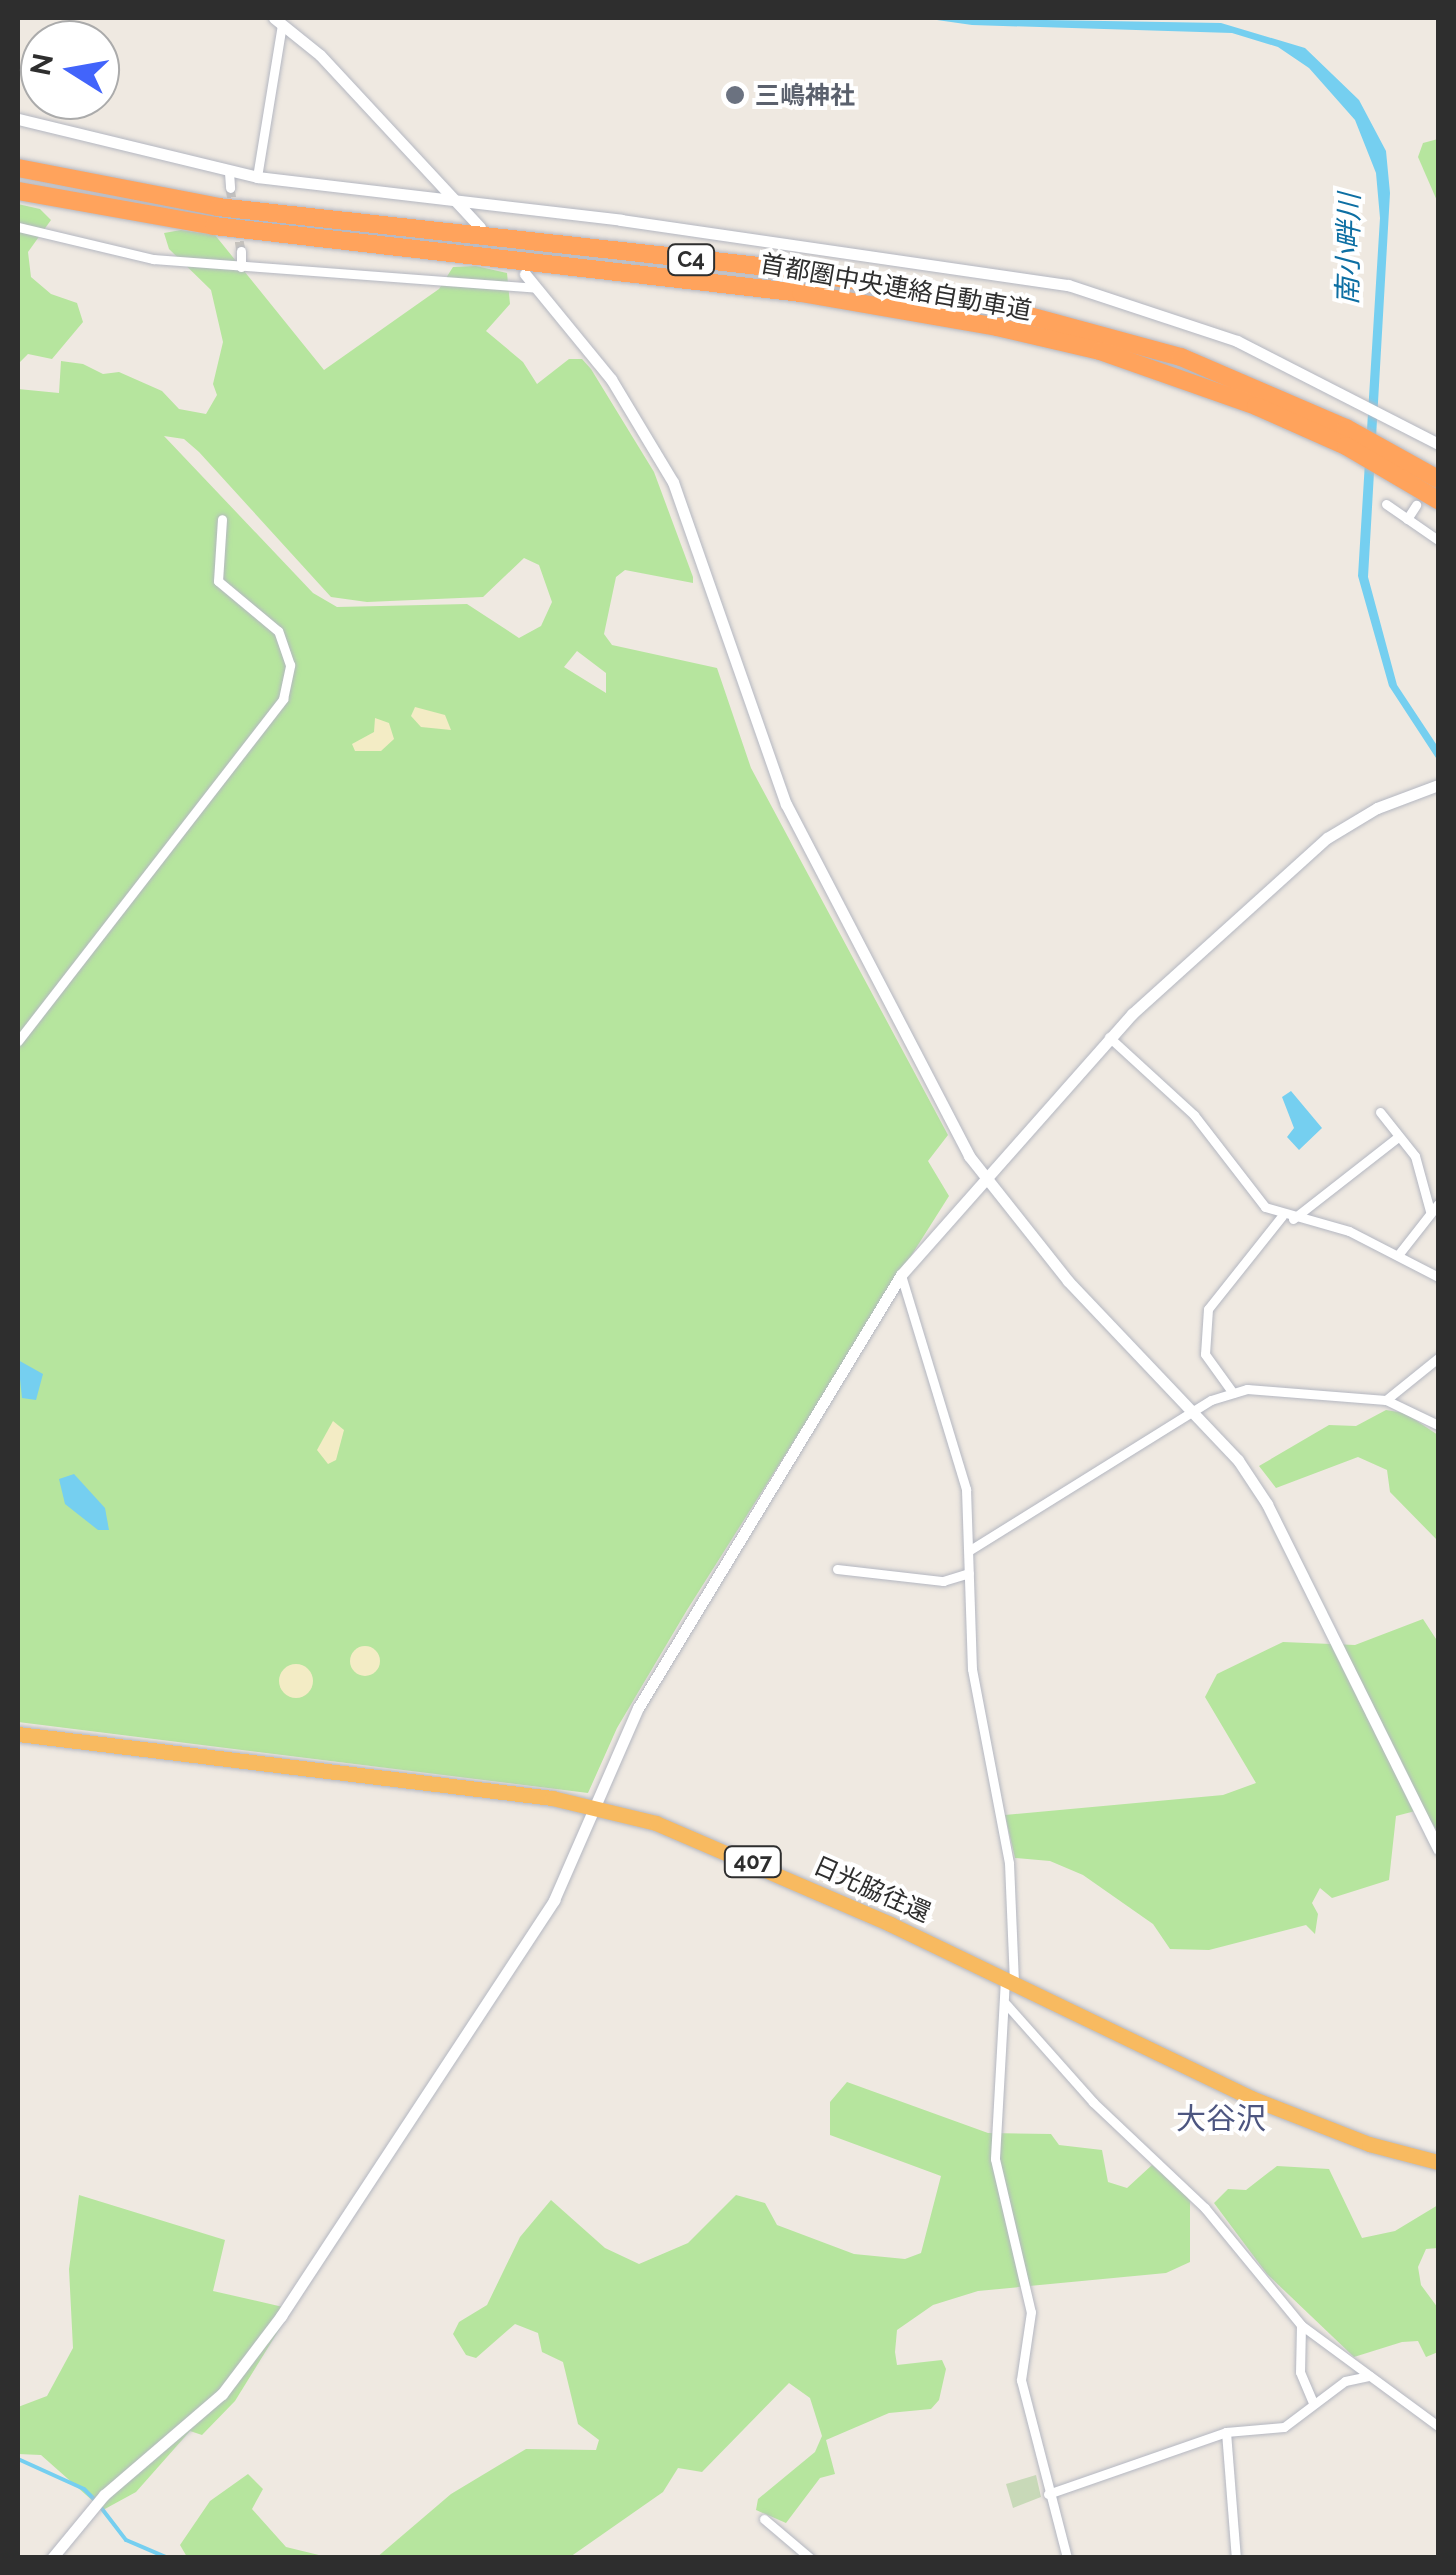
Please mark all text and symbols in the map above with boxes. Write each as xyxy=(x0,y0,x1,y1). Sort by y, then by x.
north arrow xyxy=(20,20,120,120)
text: N xyxy=(24,51,60,78)
place label: 三嶋神社 xyxy=(755,80,855,110)
marker: 三嶋神社 xyxy=(724,84,746,106)
water label: 南小畔川 xyxy=(1331,193,1367,305)
road number: C4 xyxy=(666,243,716,277)
street label: 首都圏中央連絡自動車道 xyxy=(758,248,1034,326)
road number: 407 xyxy=(723,1845,783,1879)
street label: 日光脇往還 xyxy=(809,1850,935,1928)
district label: 大谷沢 xyxy=(1176,2101,1266,2137)

